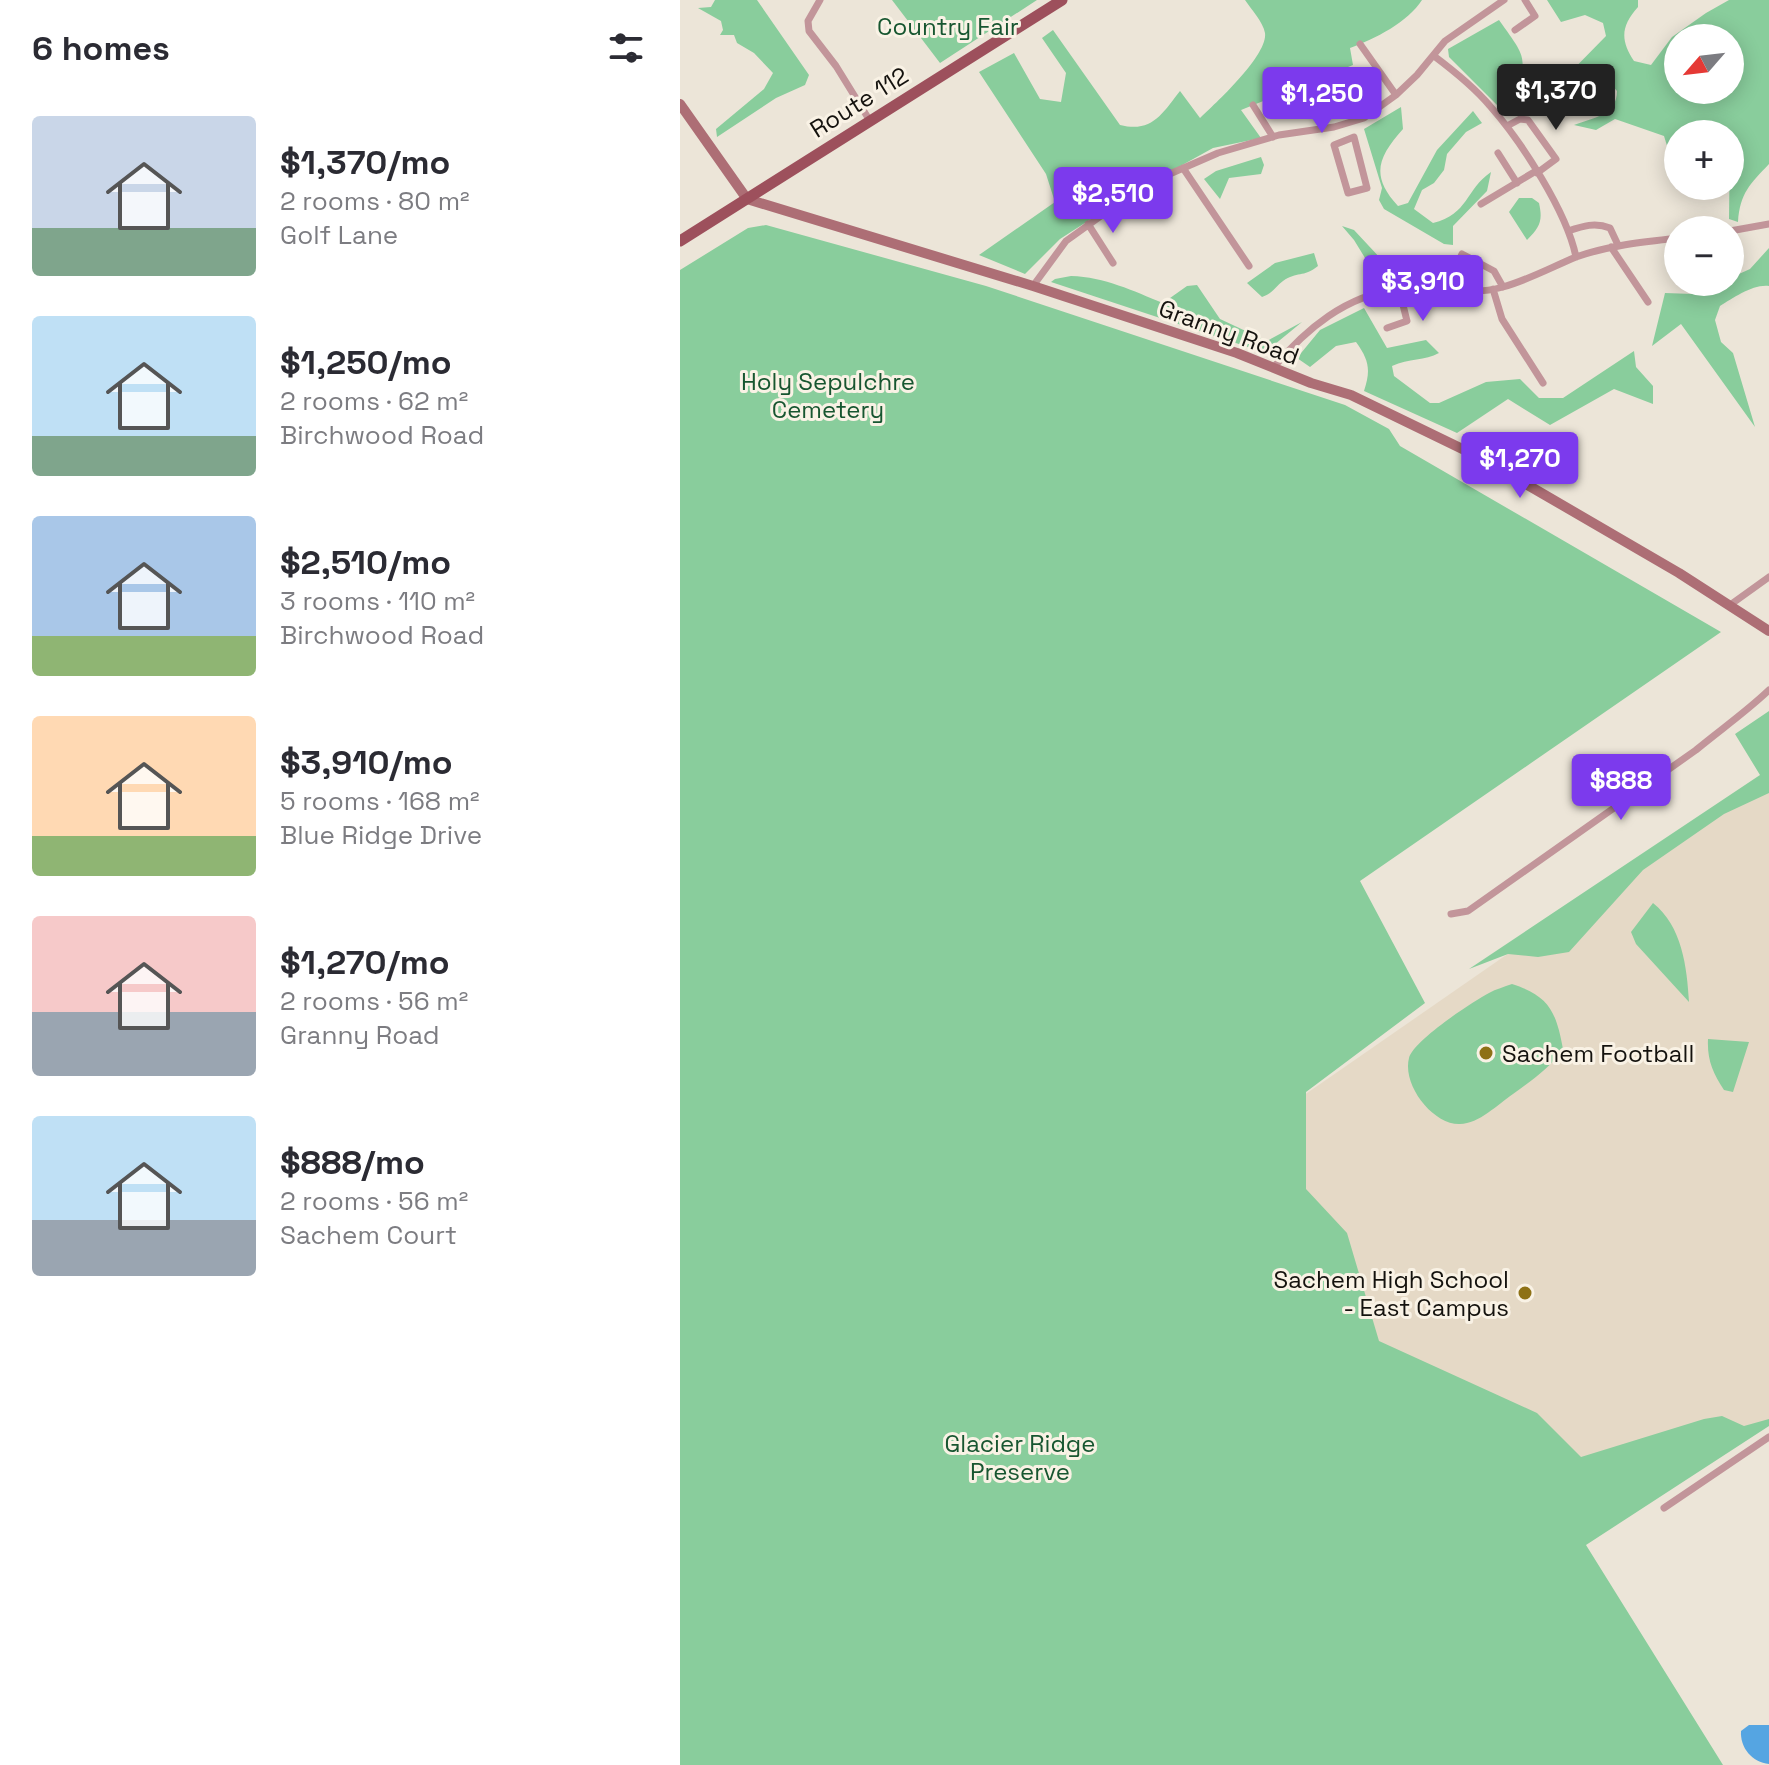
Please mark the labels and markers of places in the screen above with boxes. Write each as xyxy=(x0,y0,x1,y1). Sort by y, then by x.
pin: $1,370 xyxy=(1491,64,1621,132)
pin: $1,250 xyxy=(1257,67,1387,135)
pin: $2,510 xyxy=(1048,167,1178,235)
pin: $3,910 xyxy=(1358,255,1488,323)
pin: $1,270 xyxy=(1455,432,1585,500)
pin: $888 xyxy=(1574,754,1668,822)
place label: Sachem Football xyxy=(1502,1038,1694,1069)
marker: Sachem Football xyxy=(1477,1044,1495,1062)
place label: Sachem High School - East Campus xyxy=(1274,1264,1509,1323)
marker: Sachem High School - East Campus xyxy=(1516,1284,1534,1302)

